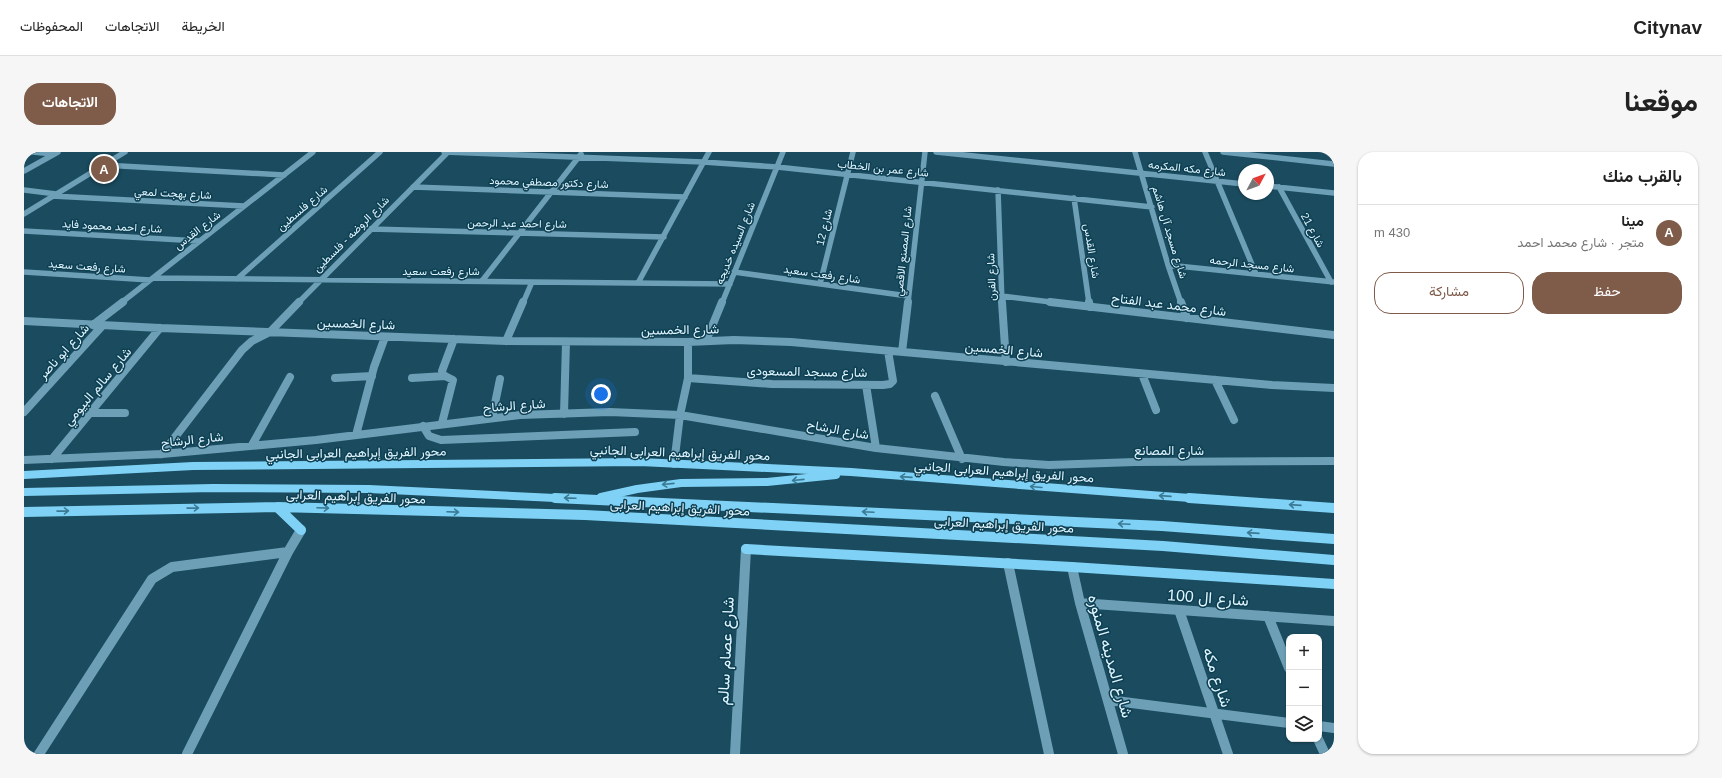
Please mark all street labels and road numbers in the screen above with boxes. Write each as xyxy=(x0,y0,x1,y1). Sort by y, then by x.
street label: شارع عمر بن الخطاب xyxy=(836,157,930,181)
street label: شارع مكه المكرمه xyxy=(1147,158,1227,180)
street label: شارع دكتور مصطفي محمود xyxy=(489,174,609,194)
street label: شارع فلسطين xyxy=(274,183,331,235)
street label: شارع مسجد آل هاشم xyxy=(1148,184,1190,281)
street label: شارع بهجت لمعي xyxy=(134,185,212,205)
street label: شارع الروضه - فلسطين xyxy=(311,193,393,276)
street label: شارع السيده خديجه xyxy=(713,200,759,287)
street label: شارع المصنع الاقصي xyxy=(892,205,918,297)
street label: شارع 12 xyxy=(814,207,836,247)
street label: شارع القدس xyxy=(172,208,224,253)
street label: شارع 21 xyxy=(1297,211,1327,251)
street label: شارع احمد عبد الرحمن xyxy=(467,216,567,232)
street label: شارع احمد محمود فايد xyxy=(61,217,163,237)
street label: شارع القدس xyxy=(1080,223,1102,280)
street label: شارع الفرن xyxy=(984,253,1000,301)
street label: شارع مسجد الرحمه xyxy=(1209,254,1295,276)
street label: شارع رفعت سعيد xyxy=(48,257,126,277)
street label: شارع رفعت سعيد xyxy=(782,263,862,287)
street label: شارع رفعت سعيد xyxy=(402,265,480,279)
street label: شارع محمد عبد الفتاح xyxy=(1110,290,1227,321)
street label: شارع الخمسين xyxy=(317,315,395,334)
street label: شارع ابو ناصر xyxy=(34,321,94,384)
street label: شارع الخمسين xyxy=(641,321,719,340)
street label: شارع الخمسين xyxy=(964,339,1044,362)
street label: شارع سالم البيومي xyxy=(60,344,137,430)
street label: شارع مسجد المسعودى xyxy=(746,363,868,382)
street label: شارع الرشاح xyxy=(482,396,546,417)
street label: شارع الرشاح xyxy=(805,417,870,444)
street label: شارع الرشاح xyxy=(160,429,224,452)
street label: محور الفريق إبراهيم العرابى الجانبي xyxy=(589,442,770,466)
street label: محور الفريق إبراهيم العرابى الجانبي xyxy=(266,443,446,465)
street label: شارع المصانع xyxy=(1134,443,1204,460)
street label: محور الفريق إبراهيم العرابى الجانبي xyxy=(913,458,1095,488)
street label: محور الفريق إبراهيم العرابى xyxy=(286,487,426,508)
street label: محور الفريق إبراهيم العرابى xyxy=(610,496,750,521)
street label: محور الفريق إبراهيم العرابى xyxy=(934,513,1074,538)
street label: شارع ال 100 xyxy=(1166,586,1249,612)
street label: شارع المدينه المنوره xyxy=(1082,593,1136,721)
street label: شارع عصام سالم xyxy=(714,596,740,706)
street label: شارع مكه xyxy=(1197,645,1235,710)

